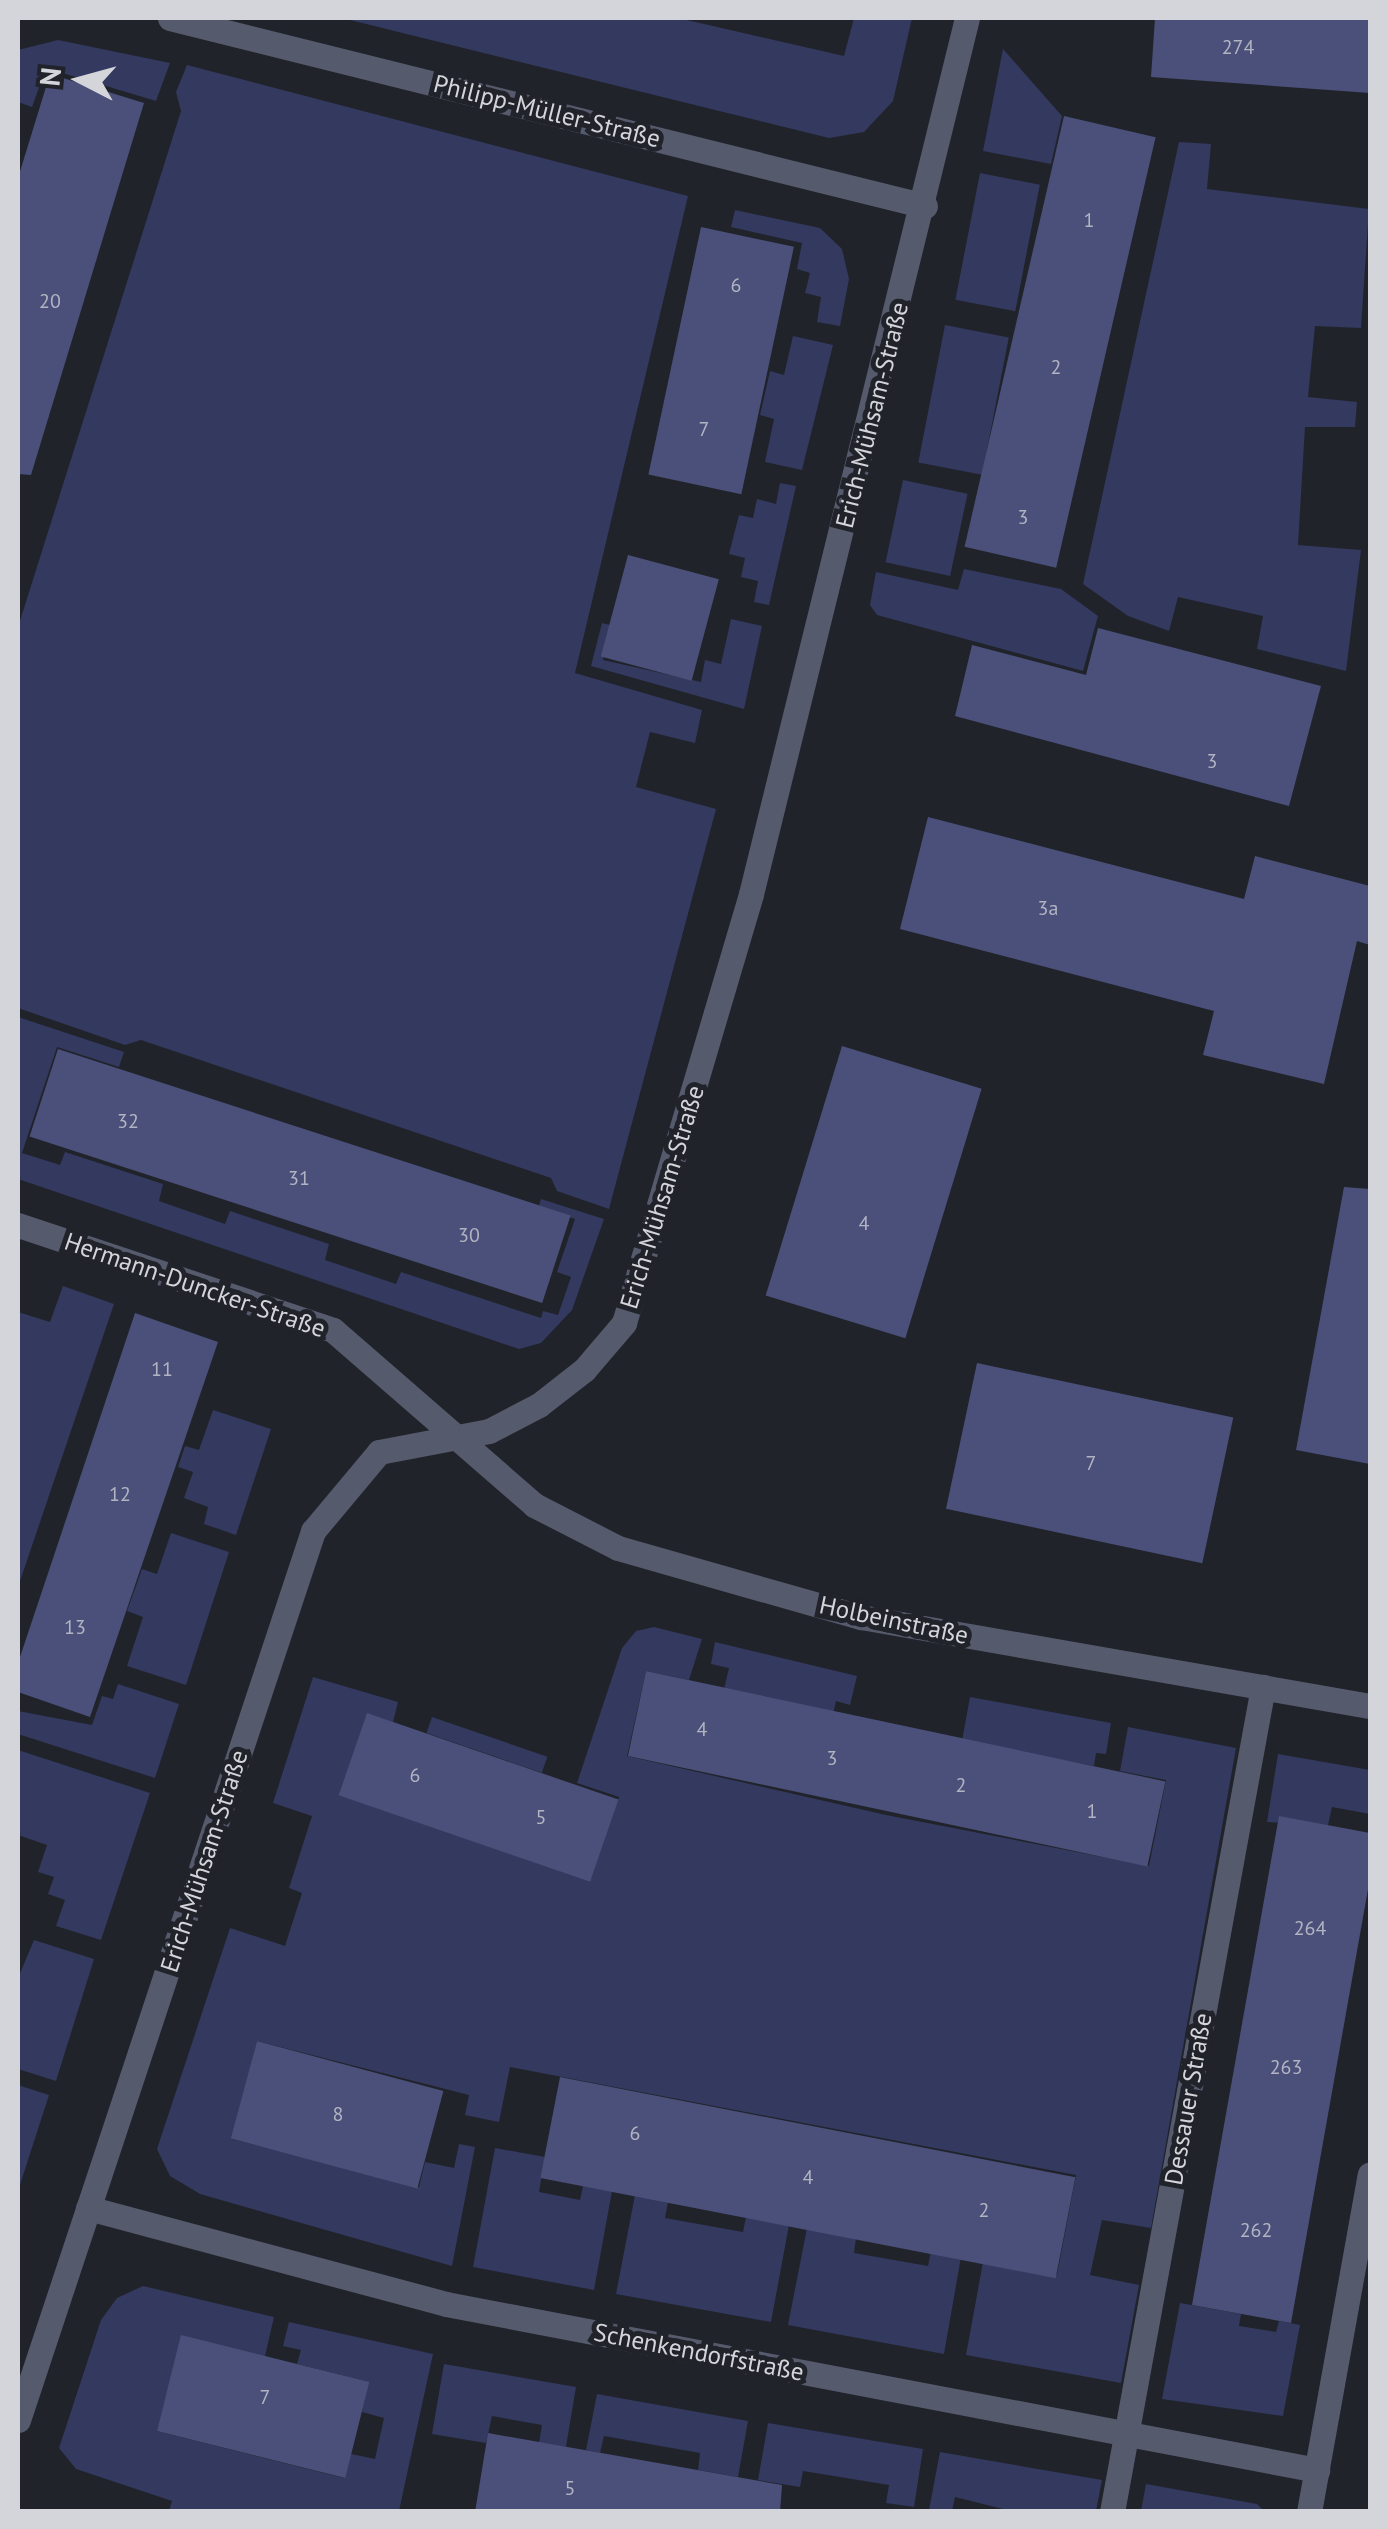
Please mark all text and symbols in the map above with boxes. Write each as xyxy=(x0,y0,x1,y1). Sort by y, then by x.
north arrow xyxy=(30,30,130,130)
house number: 274 xyxy=(1222,35,1254,59)
text: N xyxy=(30,66,69,88)
street label: Philipp-Müller-Straße xyxy=(431,68,663,154)
house number: 1 xyxy=(1084,208,1094,232)
house number: 6 xyxy=(731,273,741,297)
house number: 20 xyxy=(39,289,61,313)
street label: Erich-Mühsam-Straße xyxy=(829,299,915,531)
house number: 2 xyxy=(1051,355,1061,379)
house number: 7 xyxy=(699,417,709,441)
house number: 3 xyxy=(1018,505,1028,529)
house number: 3 xyxy=(1207,749,1217,773)
house number: 3a xyxy=(1038,896,1058,920)
street label: Erich-Mühsam-Straße xyxy=(614,1082,710,1312)
house number: 32 xyxy=(117,1109,139,1133)
house number: 31 xyxy=(288,1166,310,1190)
house number: 4 xyxy=(859,1211,869,1235)
house number: 30 xyxy=(458,1223,480,1247)
street label: Hermann-Duncker-Straße xyxy=(61,1226,329,1344)
house number: 11 xyxy=(151,1357,173,1381)
house number: 7 xyxy=(1086,1451,1096,1475)
house number: 12 xyxy=(109,1482,131,1506)
street label: Holbeinstraße xyxy=(817,1590,971,1650)
house number: 13 xyxy=(64,1615,86,1639)
house number: 4 xyxy=(697,1717,707,1741)
street label: Erich-Mühsam-Straße xyxy=(154,1746,254,1976)
house number: 3 xyxy=(827,1746,837,1770)
house number: 6 xyxy=(410,1763,420,1787)
house number: 2 xyxy=(956,1773,966,1797)
house number: 1 xyxy=(1087,1799,1097,1823)
house number: 5 xyxy=(536,1805,546,1829)
house number: 264 xyxy=(1294,1916,1326,1940)
street label: Dessauer Straße xyxy=(1158,2011,1218,2187)
house number: 263 xyxy=(1270,2055,1302,2079)
house number: 8 xyxy=(333,2102,343,2126)
house number: 6 xyxy=(630,2121,640,2145)
house number: 4 xyxy=(803,2165,813,2189)
house number: 2 xyxy=(979,2198,989,2222)
house number: 262 xyxy=(1240,2218,1272,2242)
street label: Schenkendorfstraße xyxy=(591,2317,807,2387)
house number: 7 xyxy=(260,2385,270,2409)
house number: 5 xyxy=(565,2476,575,2500)

